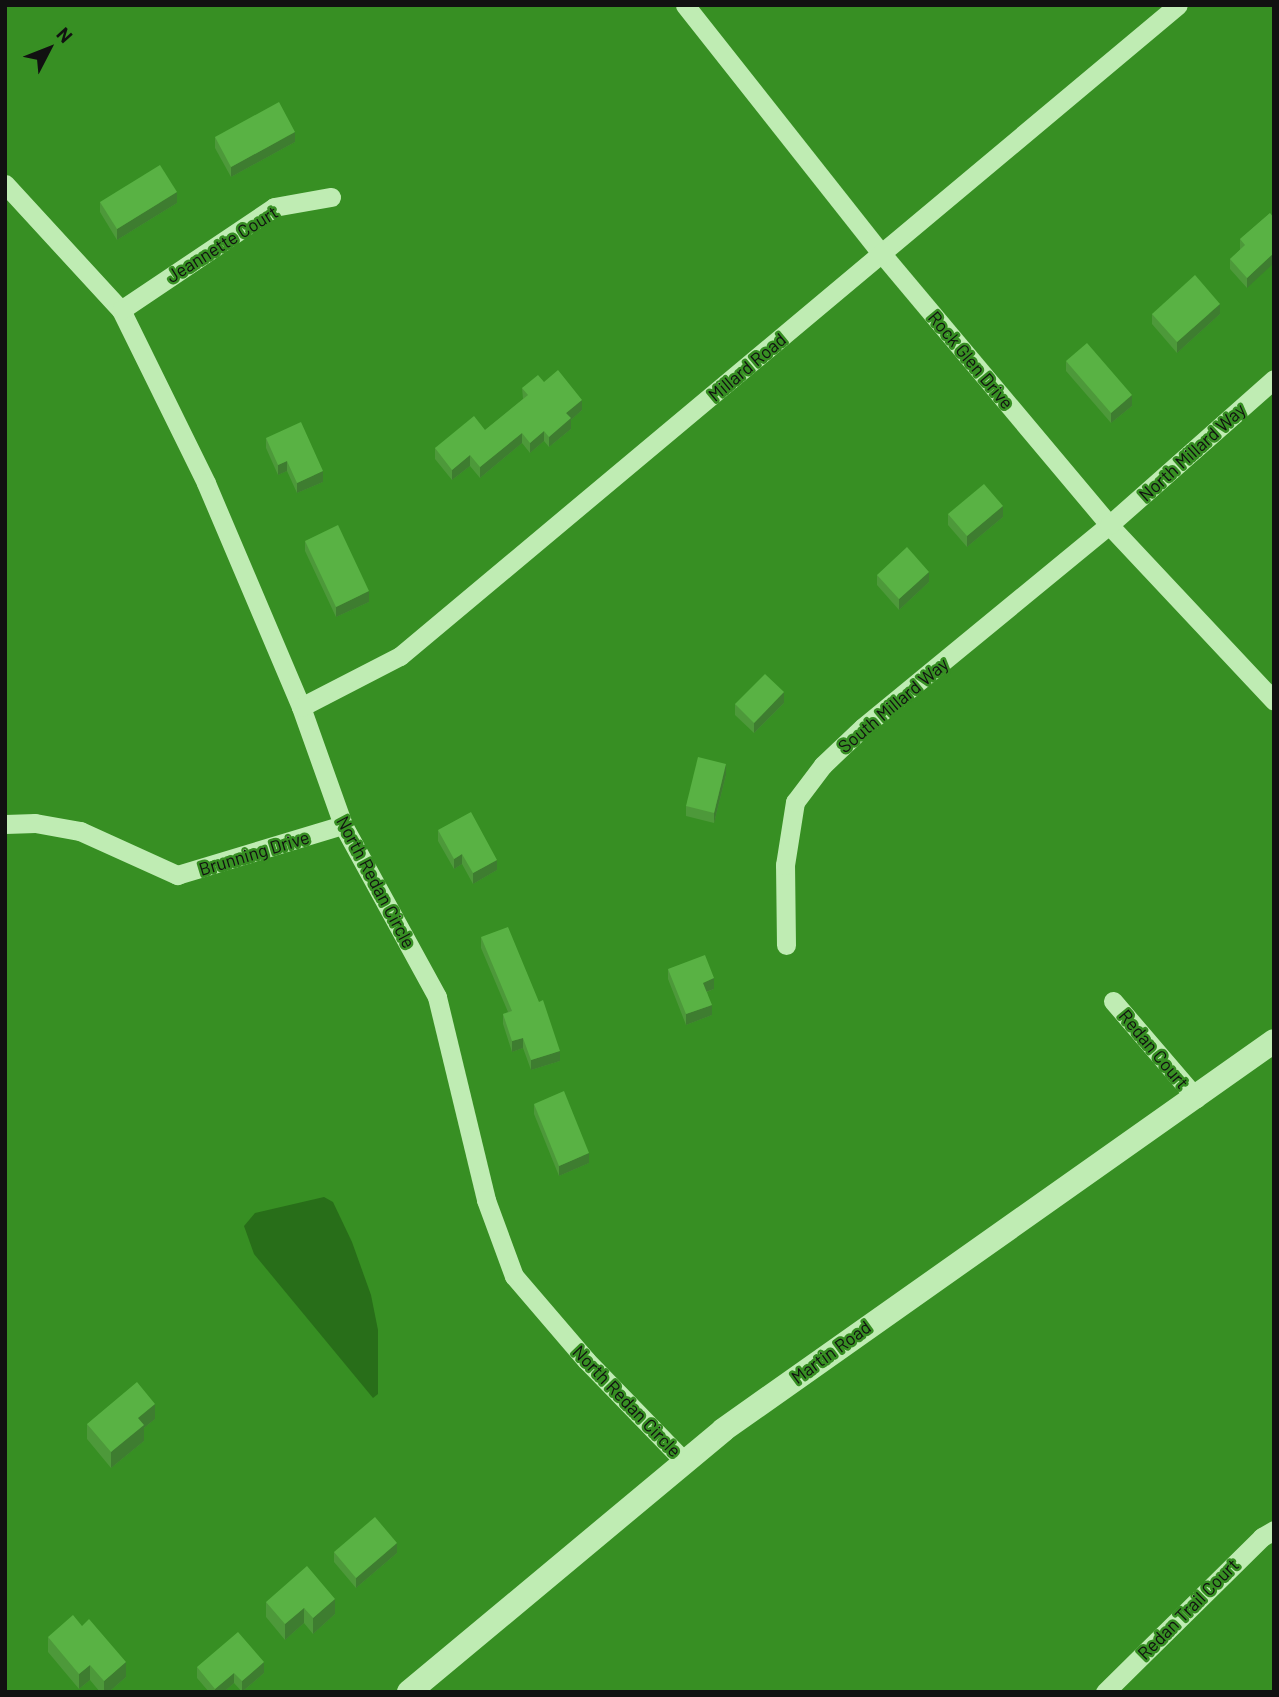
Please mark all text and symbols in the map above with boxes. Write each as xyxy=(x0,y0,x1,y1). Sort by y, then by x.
north arrow xyxy=(14,14,84,84)
text: N xyxy=(52,22,78,47)
street label: Jeannette Court xyxy=(162,201,282,287)
street label: Rock Glen Drive xyxy=(924,307,1018,413)
street label: Millard Road xyxy=(704,328,790,406)
street label: North Millard Way xyxy=(1134,399,1250,505)
street label: South Millard Way xyxy=(834,653,952,757)
street label: North Redan Circle xyxy=(332,812,420,952)
street label: Brunning Drive xyxy=(196,826,312,880)
street label: Redan Court xyxy=(1115,1005,1193,1093)
street label: Martin Road xyxy=(787,1316,875,1388)
street label: North Redan Circle xyxy=(568,1341,686,1461)
street label: Redan Trail Court xyxy=(1133,1554,1243,1664)

